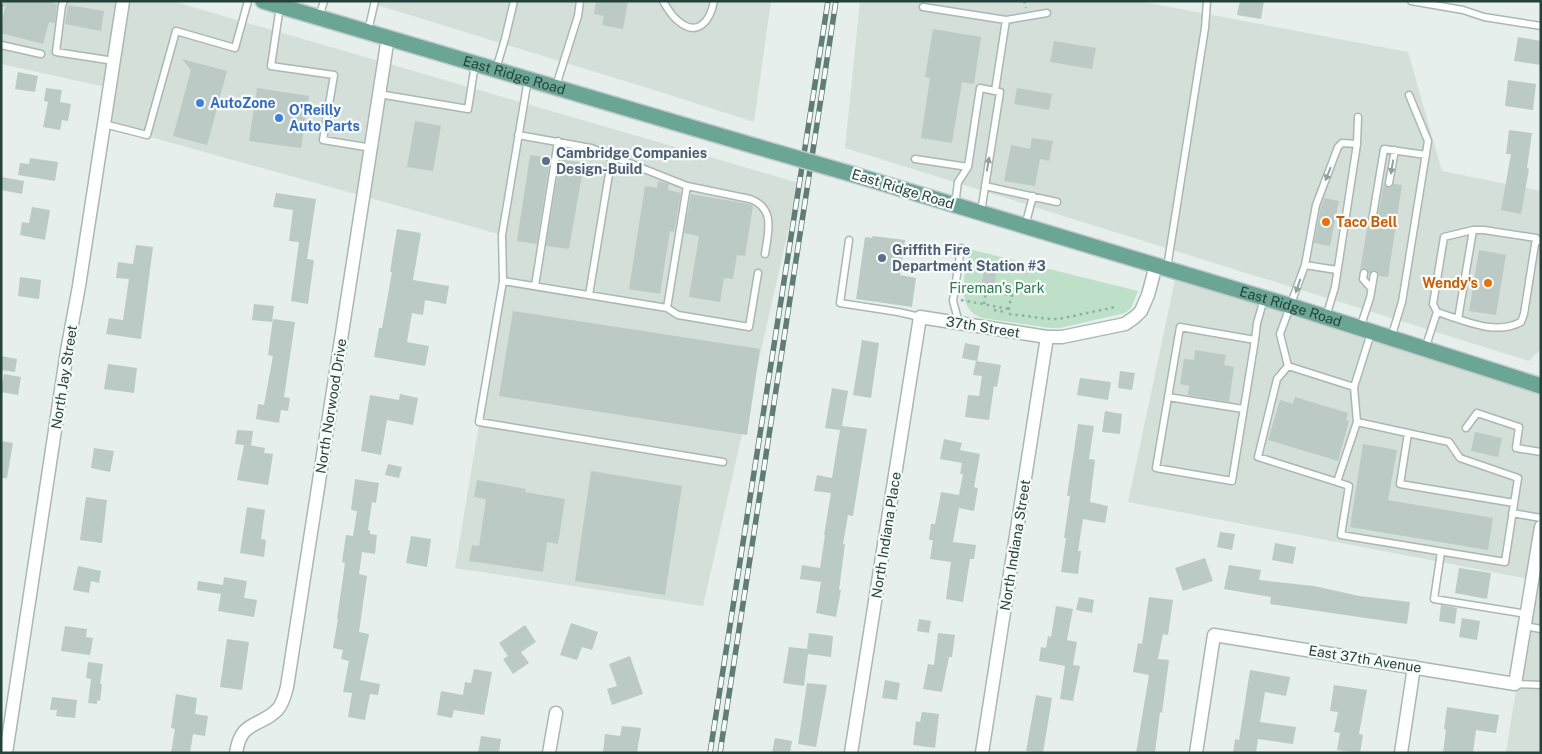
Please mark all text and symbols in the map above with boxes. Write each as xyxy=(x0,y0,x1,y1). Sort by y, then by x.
street label: East Ridge Road xyxy=(461,52,567,98)
place label: AutoZone xyxy=(210,95,276,111)
marker: AutoZone xyxy=(194,97,206,109)
place label: O'Reilly Auto Parts xyxy=(289,102,360,134)
marker: O'Reilly Auto Parts xyxy=(273,112,285,124)
place label: Cambridge Companies Design-Build xyxy=(556,145,707,177)
marker: Cambridge Companies Design-Build xyxy=(540,155,552,167)
one-way arrow xyxy=(985,156,993,172)
one-way arrow xyxy=(1388,159,1396,175)
street label: East Ridge Road xyxy=(850,166,956,212)
one-way arrow xyxy=(1324,166,1331,181)
place label: Taco Bell xyxy=(1336,214,1398,230)
marker: Taco Bell xyxy=(1320,216,1332,228)
place label: Griffith Fire Department Station #3 xyxy=(892,242,1046,274)
marker: Griffith Fire Department Station #3 xyxy=(876,252,888,264)
place label: Wendy's xyxy=(1422,275,1478,291)
marker: Wendy's xyxy=(1482,277,1494,289)
one-way arrow xyxy=(1294,278,1301,293)
park label: Fireman’s Park xyxy=(949,280,1045,296)
street label: East Ridge Road xyxy=(1238,283,1344,330)
street label: 37th Street xyxy=(945,313,1021,341)
street label: North Jay Street xyxy=(48,324,80,430)
street label: North Norwood Drive xyxy=(312,337,350,475)
street label: North Indiana Place xyxy=(868,471,904,599)
street label: North Indiana Street xyxy=(997,478,1033,612)
street label: East 37th Avenue xyxy=(1307,642,1423,676)

